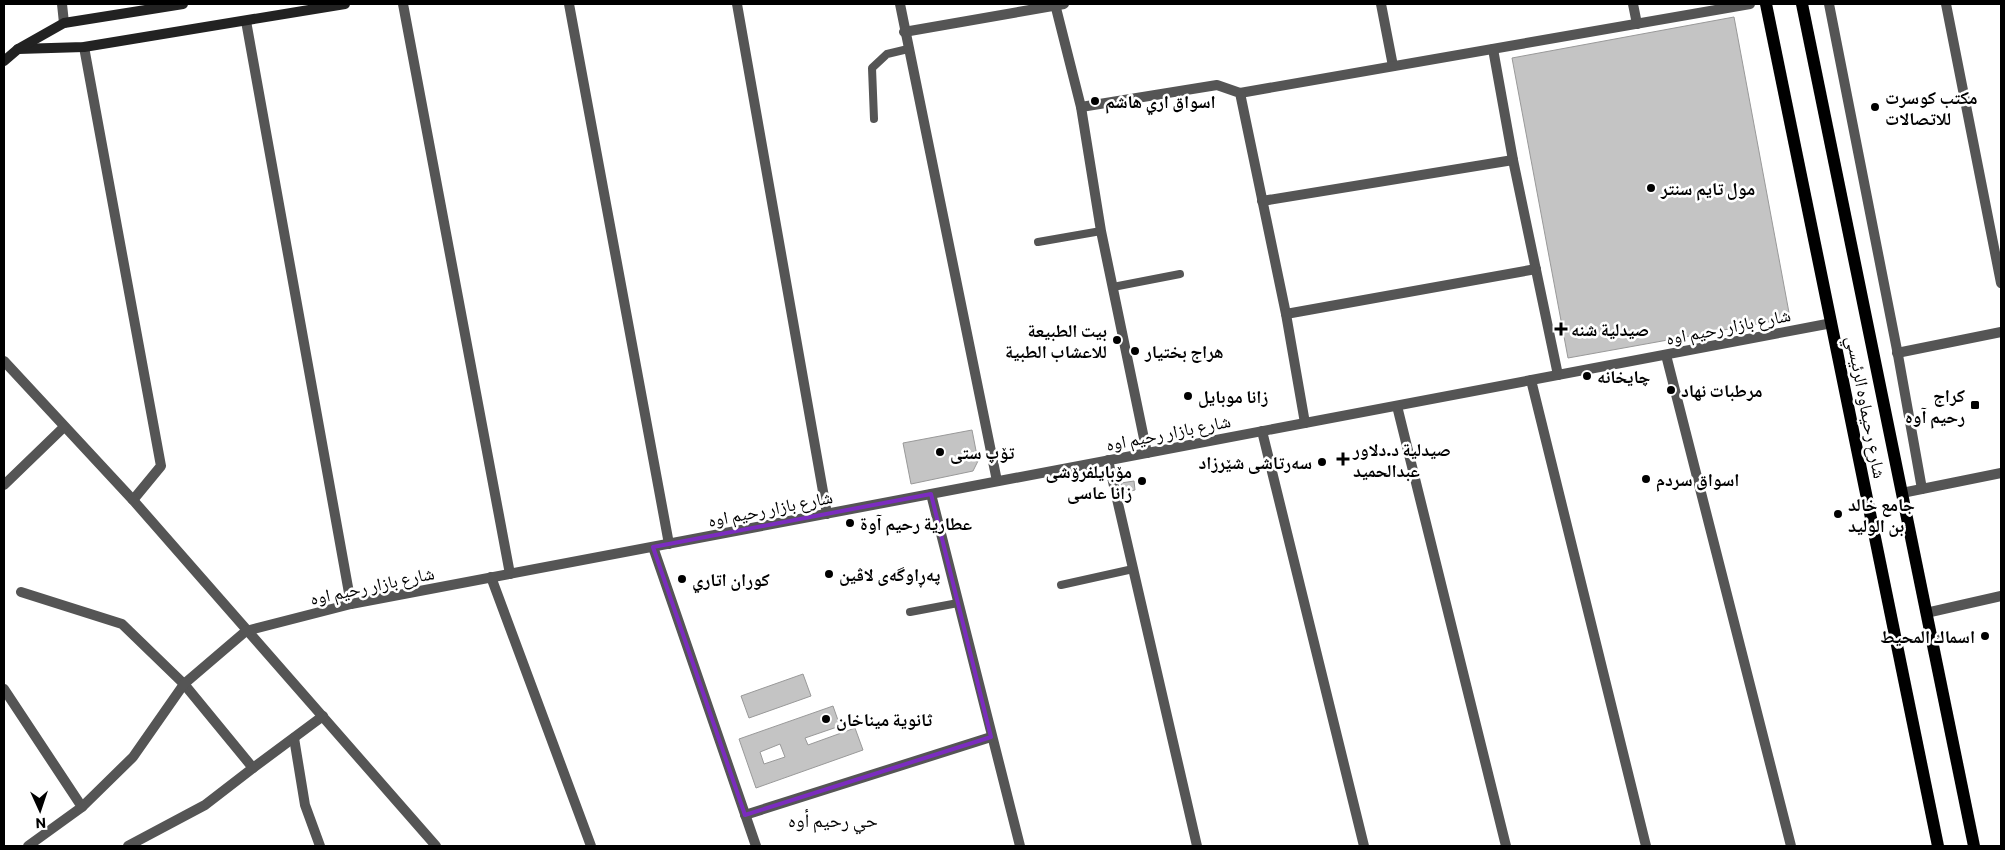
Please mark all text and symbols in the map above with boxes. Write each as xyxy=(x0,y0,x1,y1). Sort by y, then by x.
place label: مكتب كوسرت للاتصالات xyxy=(1885,86,1978,129)
place label: اسواق اري هاشم xyxy=(1105,90,1216,116)
marker: اسواق اري هاشم xyxy=(1089,95,1101,107)
marker: مكتب كوسرت للاتصالات xyxy=(1869,101,1881,113)
place label: مول تايم سنتر xyxy=(1660,177,1755,201)
marker: مول تايم سنتر xyxy=(1645,182,1657,194)
street label: شارع بازار رحيم اوه xyxy=(1664,303,1793,351)
place label: صيدلية شنه xyxy=(1571,318,1649,340)
place label: بيت الطبيعة للاعشاب الطبية xyxy=(1005,319,1107,363)
marker: صيدلية شنه xyxy=(1555,323,1567,335)
marker: بيت الطبيعة للاعشاب الطبية xyxy=(1111,334,1123,346)
street label: شارع رحيماوه الرئيسي xyxy=(1838,334,1892,481)
place label: هراج بختيار xyxy=(1144,340,1223,363)
marker: هراج بختيار xyxy=(1129,345,1141,357)
place label: چایخانە xyxy=(1597,365,1651,387)
marker: چایخانە xyxy=(1581,370,1593,382)
place label: مرطبات نهاد xyxy=(1681,379,1763,402)
marker: مرطبات نهاد xyxy=(1665,384,1677,396)
place label: كراج رحيم آوه xyxy=(1905,384,1965,429)
place label: زانا موبايل xyxy=(1198,385,1268,408)
marker: زانا موبايل xyxy=(1182,390,1194,402)
marker: كراج رحيم آوه xyxy=(1969,399,1981,411)
street label: شارع بازار رحيم اوه xyxy=(1104,409,1233,457)
place label: صيدلية د.دلاور عبدالحميد xyxy=(1352,438,1451,482)
place label: تۆپ ستی xyxy=(950,441,1015,464)
marker: تۆپ ستی xyxy=(934,446,946,458)
place label: سەرتاشی شێرزاد xyxy=(1198,451,1312,474)
marker: صيدلية د.دلاور عبدالحميد xyxy=(1337,453,1349,465)
marker: سەرتاشی شێرزاد xyxy=(1316,456,1328,468)
place label: مۆبایلفرۆشی زانا عاسی xyxy=(1045,460,1132,504)
place label: اسواق سردم xyxy=(1656,468,1739,492)
marker: اسواق سردم xyxy=(1640,473,1652,485)
marker: مۆبایلفرۆشی زانا عاسی xyxy=(1136,475,1148,487)
street label: شارع بازار رحيم اوه xyxy=(706,485,835,533)
place label: جامع خالد بن الوليد xyxy=(1848,493,1915,537)
marker: جامع خالد بن الوليد xyxy=(1832,508,1844,520)
place label: عطارية رحيم آوة xyxy=(860,512,972,536)
marker: عطارية رحيم آوة xyxy=(844,517,856,529)
street label: شارع بازار رحيم اوه xyxy=(308,561,437,611)
place label: پەڕاوگەی لاڤین xyxy=(839,563,940,588)
place label: كوران اتاري xyxy=(692,568,770,594)
marker: پەڕاوگەی لاڤین xyxy=(823,568,835,580)
marker: كوران اتاري xyxy=(676,573,688,585)
place label: اسماك المحيط xyxy=(1880,625,1975,647)
marker: اسماك المحيط xyxy=(1979,630,1991,642)
place label: ثانوية ميناخان xyxy=(836,708,932,731)
marker: ثانوية ميناخان xyxy=(820,713,832,725)
north arrow xyxy=(15,785,65,835)
district label: حي رحيم أوه xyxy=(788,808,878,835)
text: N xyxy=(35,815,46,832)

